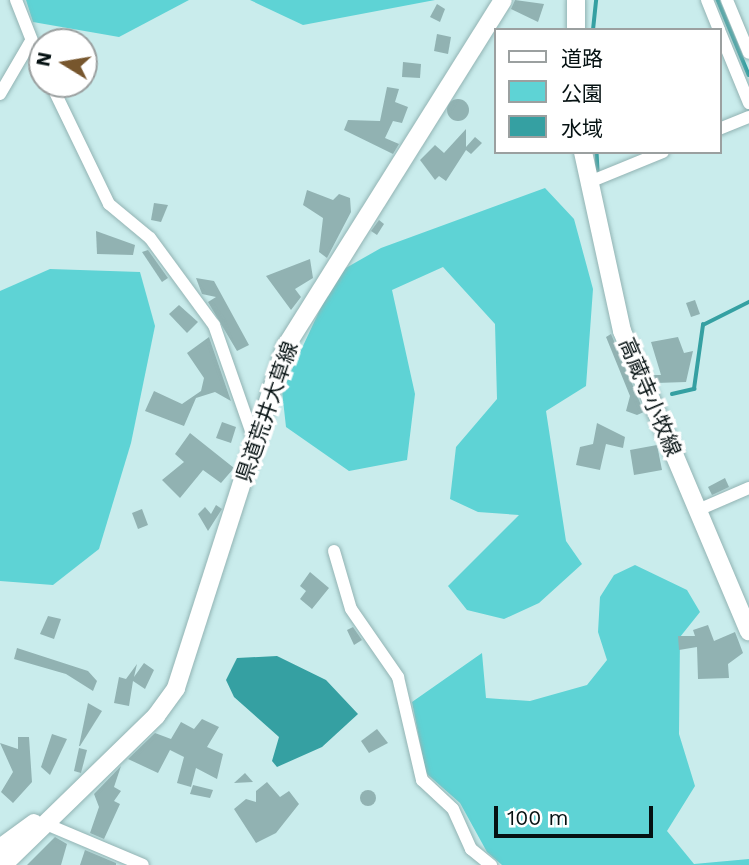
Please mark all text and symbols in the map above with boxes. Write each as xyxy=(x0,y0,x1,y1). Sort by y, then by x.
north arrow xyxy=(28,28,98,98)
legend xyxy=(494,28,721,154)
text: 道路 xyxy=(561,46,603,71)
text: N xyxy=(31,50,56,68)
text: 公園 xyxy=(561,81,603,106)
text: 水域 xyxy=(561,116,603,141)
street label: 高蔵寺小牧線 xyxy=(614,334,686,460)
street label: 県道荒井大草線 xyxy=(231,338,303,486)
scale bar xyxy=(497,792,656,836)
text: 100 m xyxy=(507,805,569,830)

